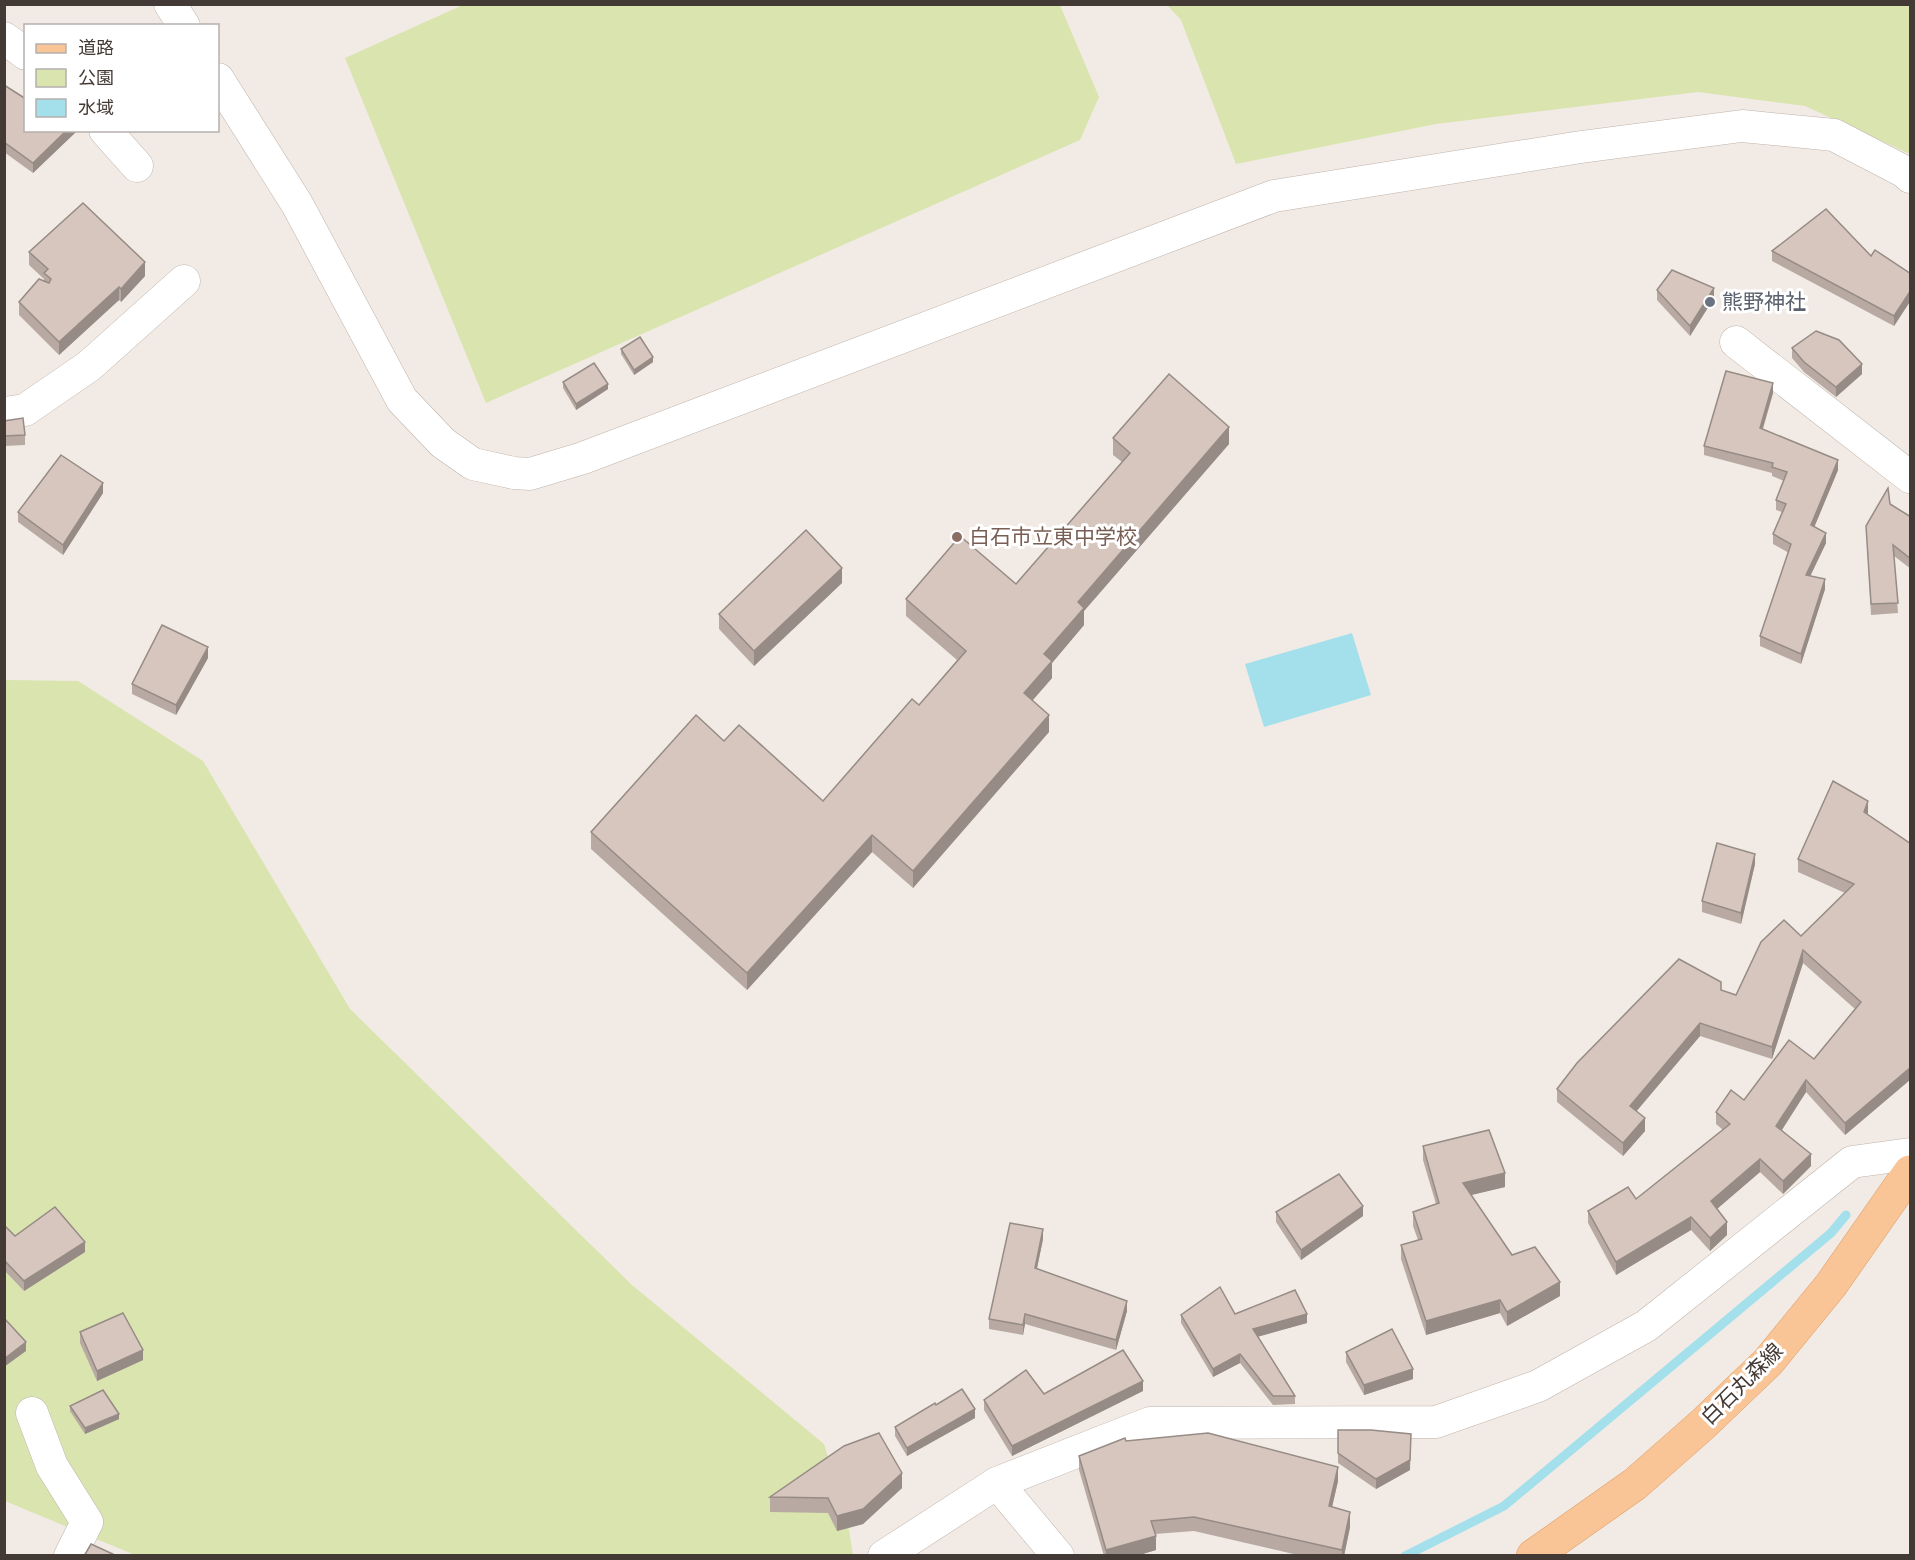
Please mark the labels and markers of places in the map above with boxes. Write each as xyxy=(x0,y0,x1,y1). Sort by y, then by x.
place label: 熊野神社 xyxy=(1722,287,1806,315)
marker: 熊野神社 xyxy=(1703,295,1717,309)
place label: 白石市立東中学校 xyxy=(969,522,1137,550)
marker: 白石市立東中学校 xyxy=(950,530,964,544)

